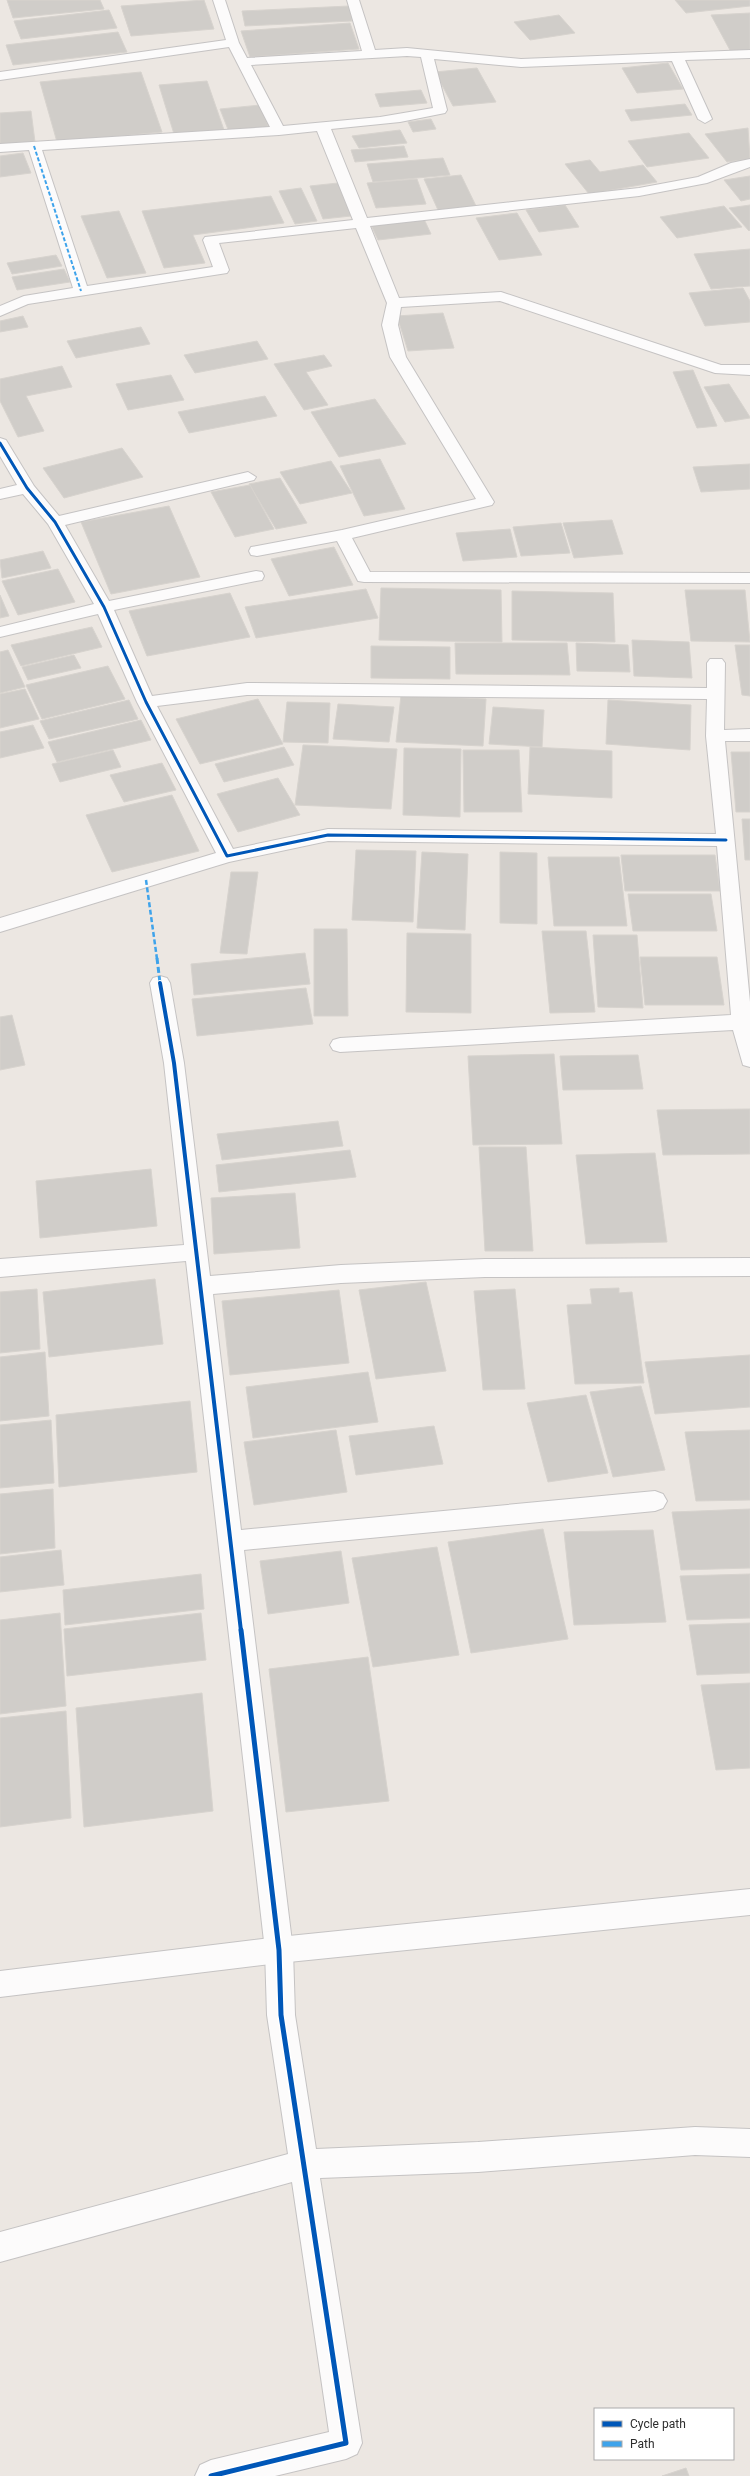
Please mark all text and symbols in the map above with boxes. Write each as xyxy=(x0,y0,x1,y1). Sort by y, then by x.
legend xyxy=(594,2408,734,2460)
text: Cycle path xyxy=(630,2417,686,2431)
text: Path xyxy=(630,2437,655,2451)

